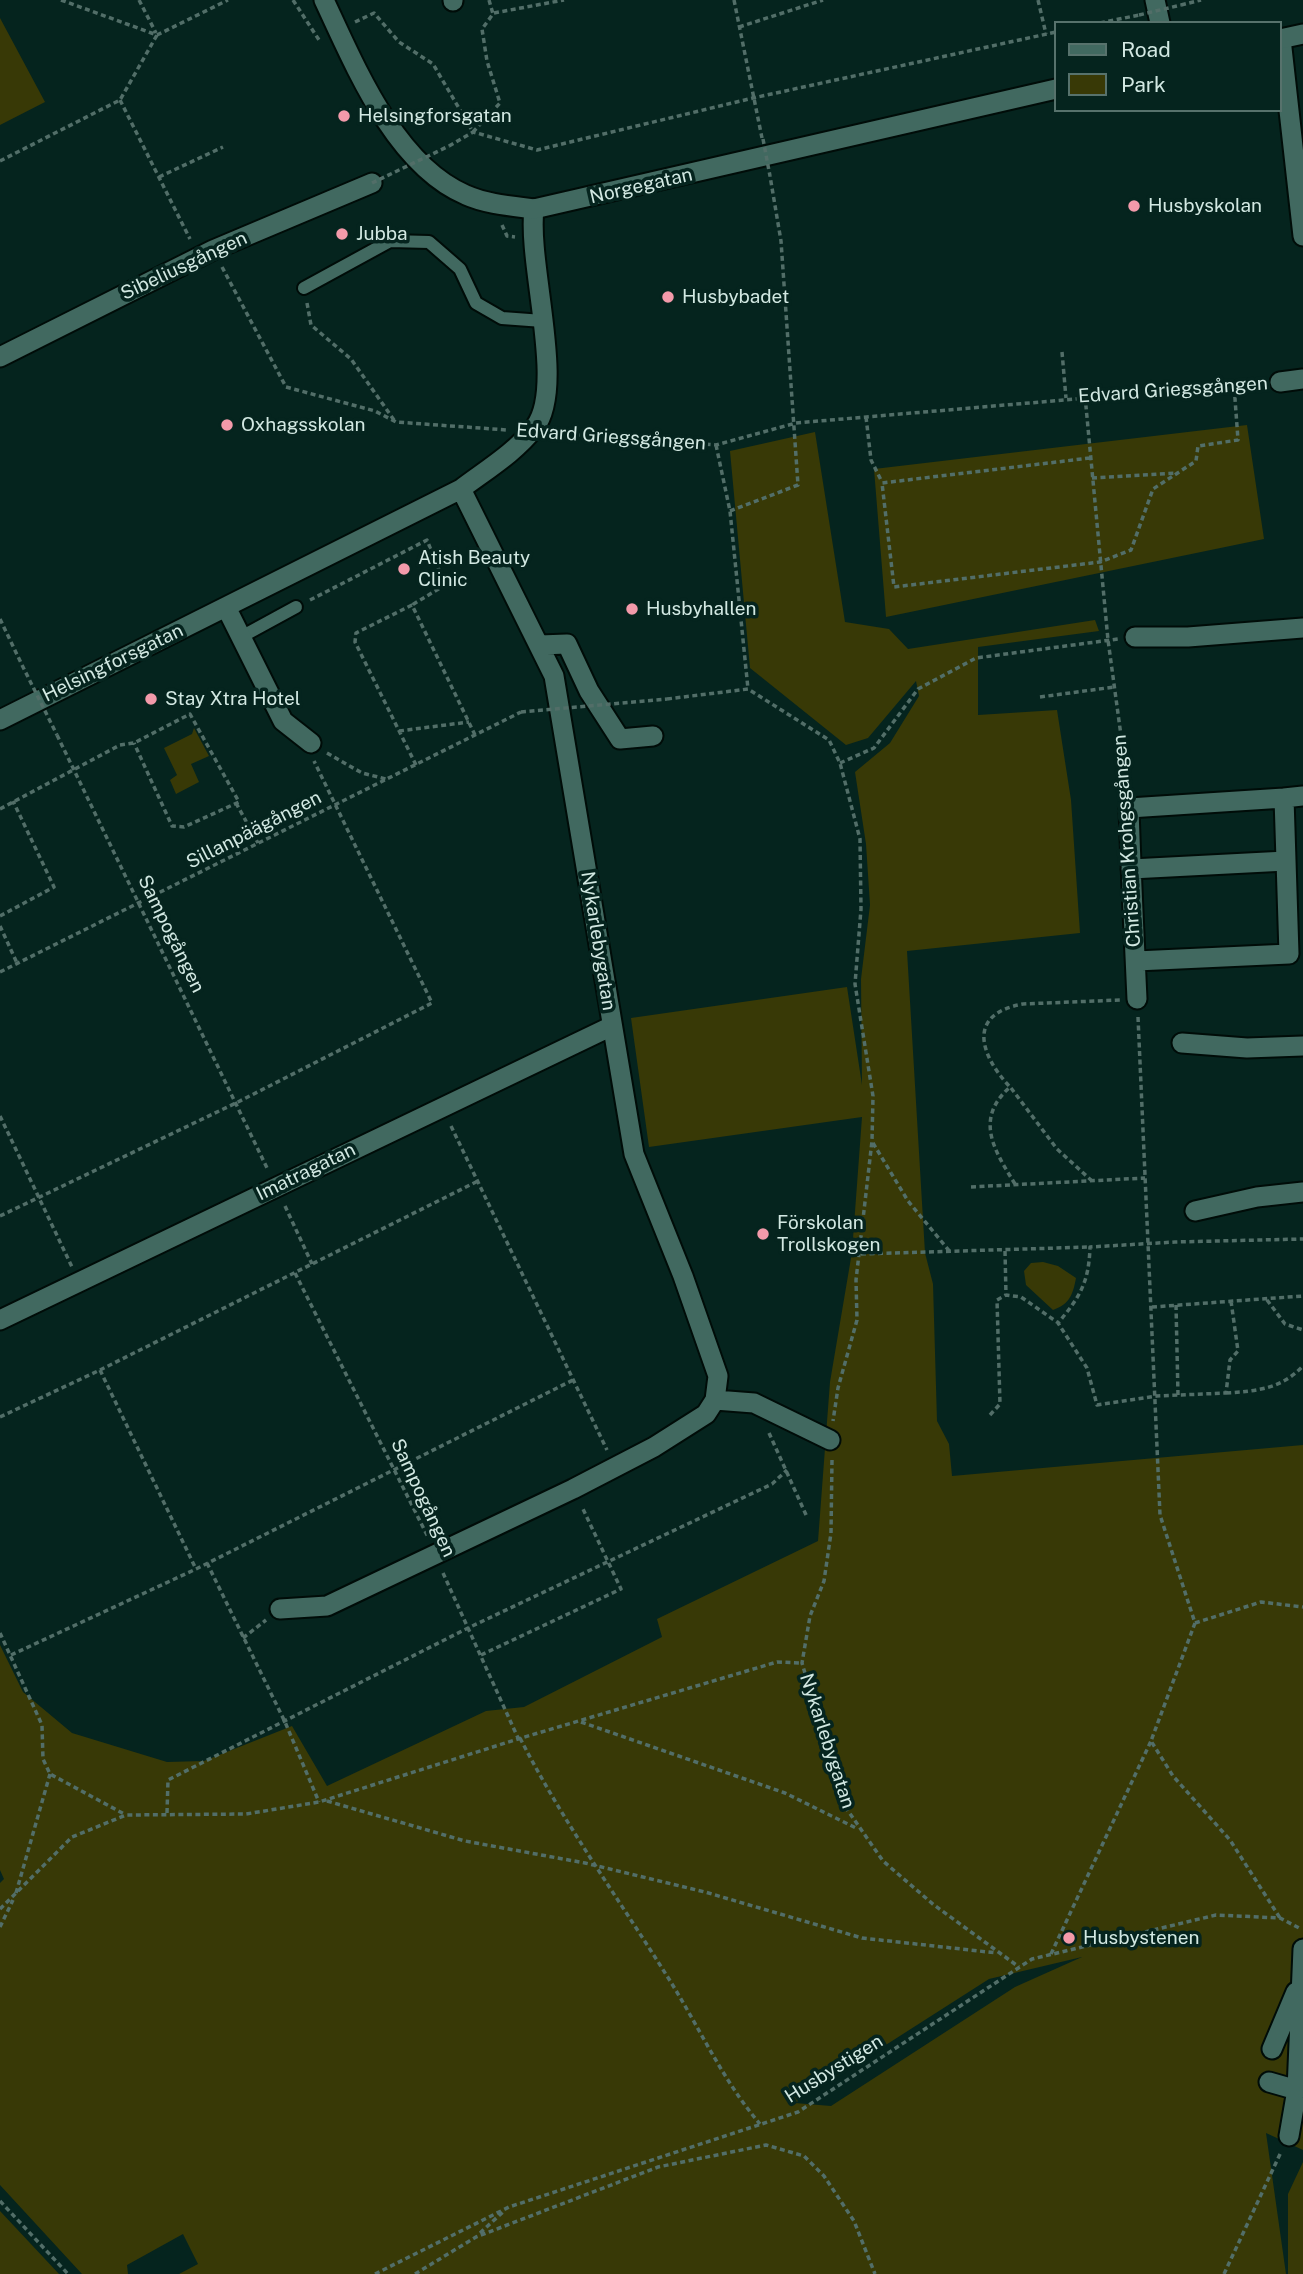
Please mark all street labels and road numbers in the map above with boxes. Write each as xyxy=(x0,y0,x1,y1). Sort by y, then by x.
street label: Norgegatan xyxy=(587,163,695,209)
street label: Sibeliusgången xyxy=(117,227,251,305)
street label: Edvard Griegsgången xyxy=(1077,372,1269,408)
street label: Edvard Griegsgången xyxy=(515,419,707,455)
street label: Helsingforsgatan xyxy=(39,619,187,707)
street label: Christian Krohgsgången xyxy=(1108,734,1146,948)
street label: Sillanpäägången xyxy=(183,786,325,874)
street label: Nykarlebygatan xyxy=(576,870,620,1012)
street label: Sampogången xyxy=(133,872,209,996)
street label: Imatragatan xyxy=(253,1138,359,1206)
street label: Sampogången xyxy=(386,1435,460,1561)
street label: Nykarlebygatan xyxy=(794,1671,860,1811)
street label: Husbystigen xyxy=(781,2030,887,2108)

